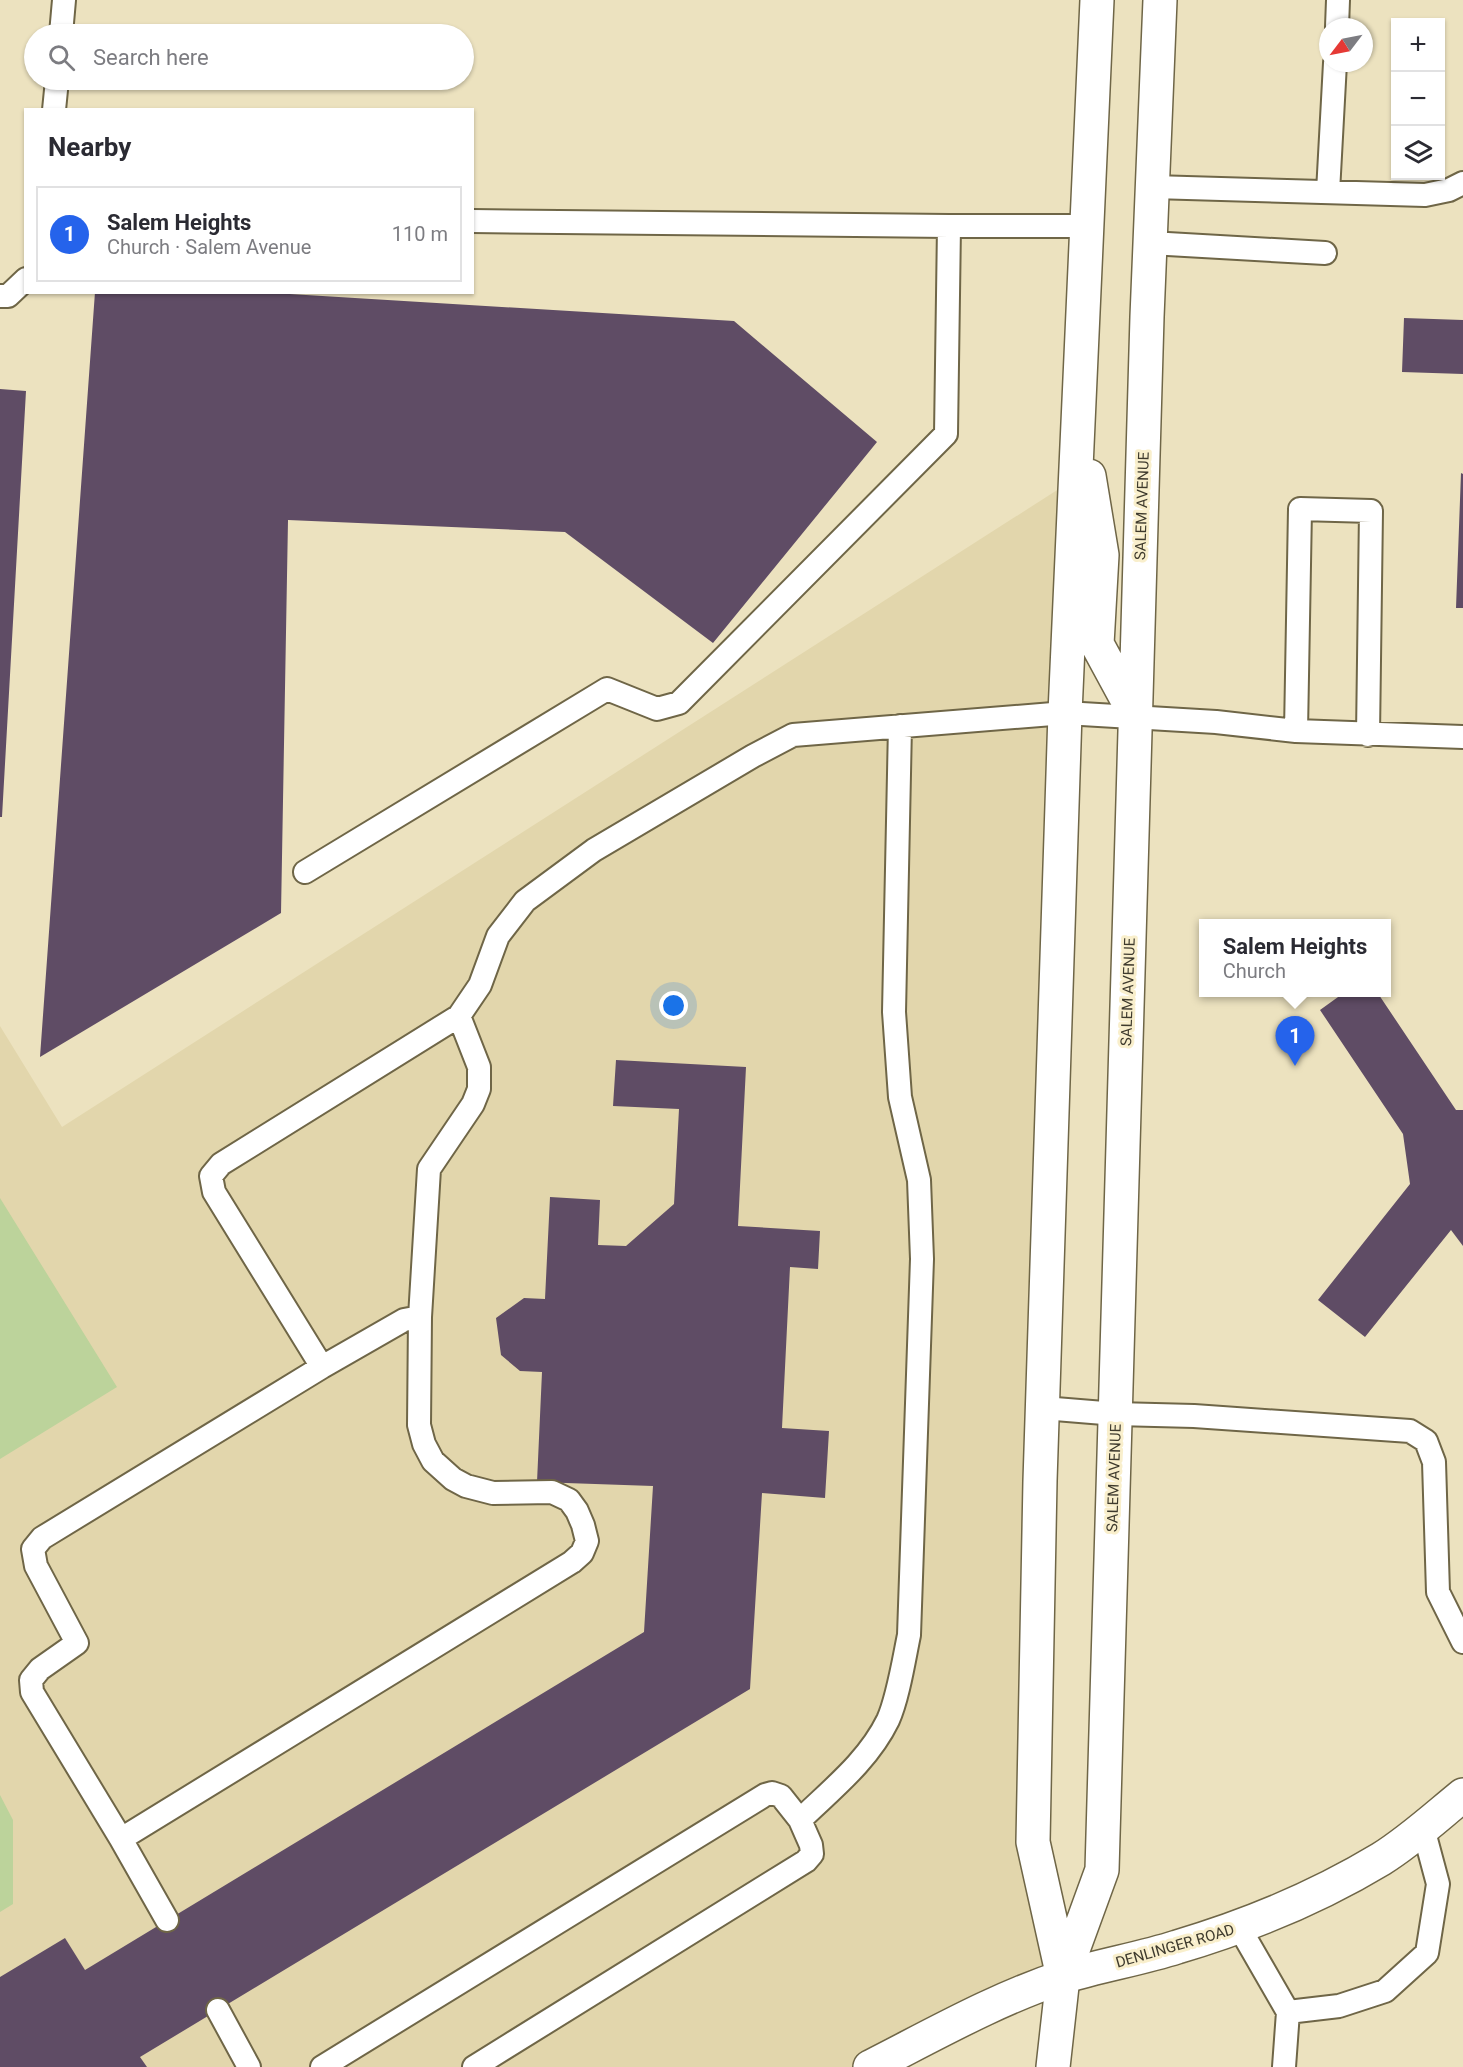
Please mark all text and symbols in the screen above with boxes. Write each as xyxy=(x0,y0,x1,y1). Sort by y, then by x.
north arrow xyxy=(1319,18,1373,72)
map controls xyxy=(1391,18,1445,180)
button: + xyxy=(1391,18,1445,72)
search box xyxy=(24,24,474,90)
icon: search xyxy=(45,41,78,74)
text: Search here xyxy=(93,45,209,70)
button: − xyxy=(1391,72,1445,126)
button: layers xyxy=(1391,126,1445,180)
text: Nearby xyxy=(48,132,131,162)
text: Salem Heights xyxy=(107,210,251,235)
text: 1 xyxy=(64,222,75,246)
text: 110 m xyxy=(392,222,448,246)
text: Church · Salem Avenue xyxy=(107,235,311,259)
street label: SALEM AVENUE xyxy=(1131,451,1153,560)
popup xyxy=(1199,919,1391,997)
text: Salem Heights xyxy=(1223,934,1367,959)
street label: SALEM AVENUE xyxy=(1117,937,1139,1046)
text: Church xyxy=(1223,959,1286,983)
your location xyxy=(659,991,688,1020)
pin: 1 xyxy=(1276,1016,1314,1066)
street label: SALEM AVENUE xyxy=(1103,1423,1125,1532)
street label: DENLINGER ROAD xyxy=(1114,1920,1236,1972)

